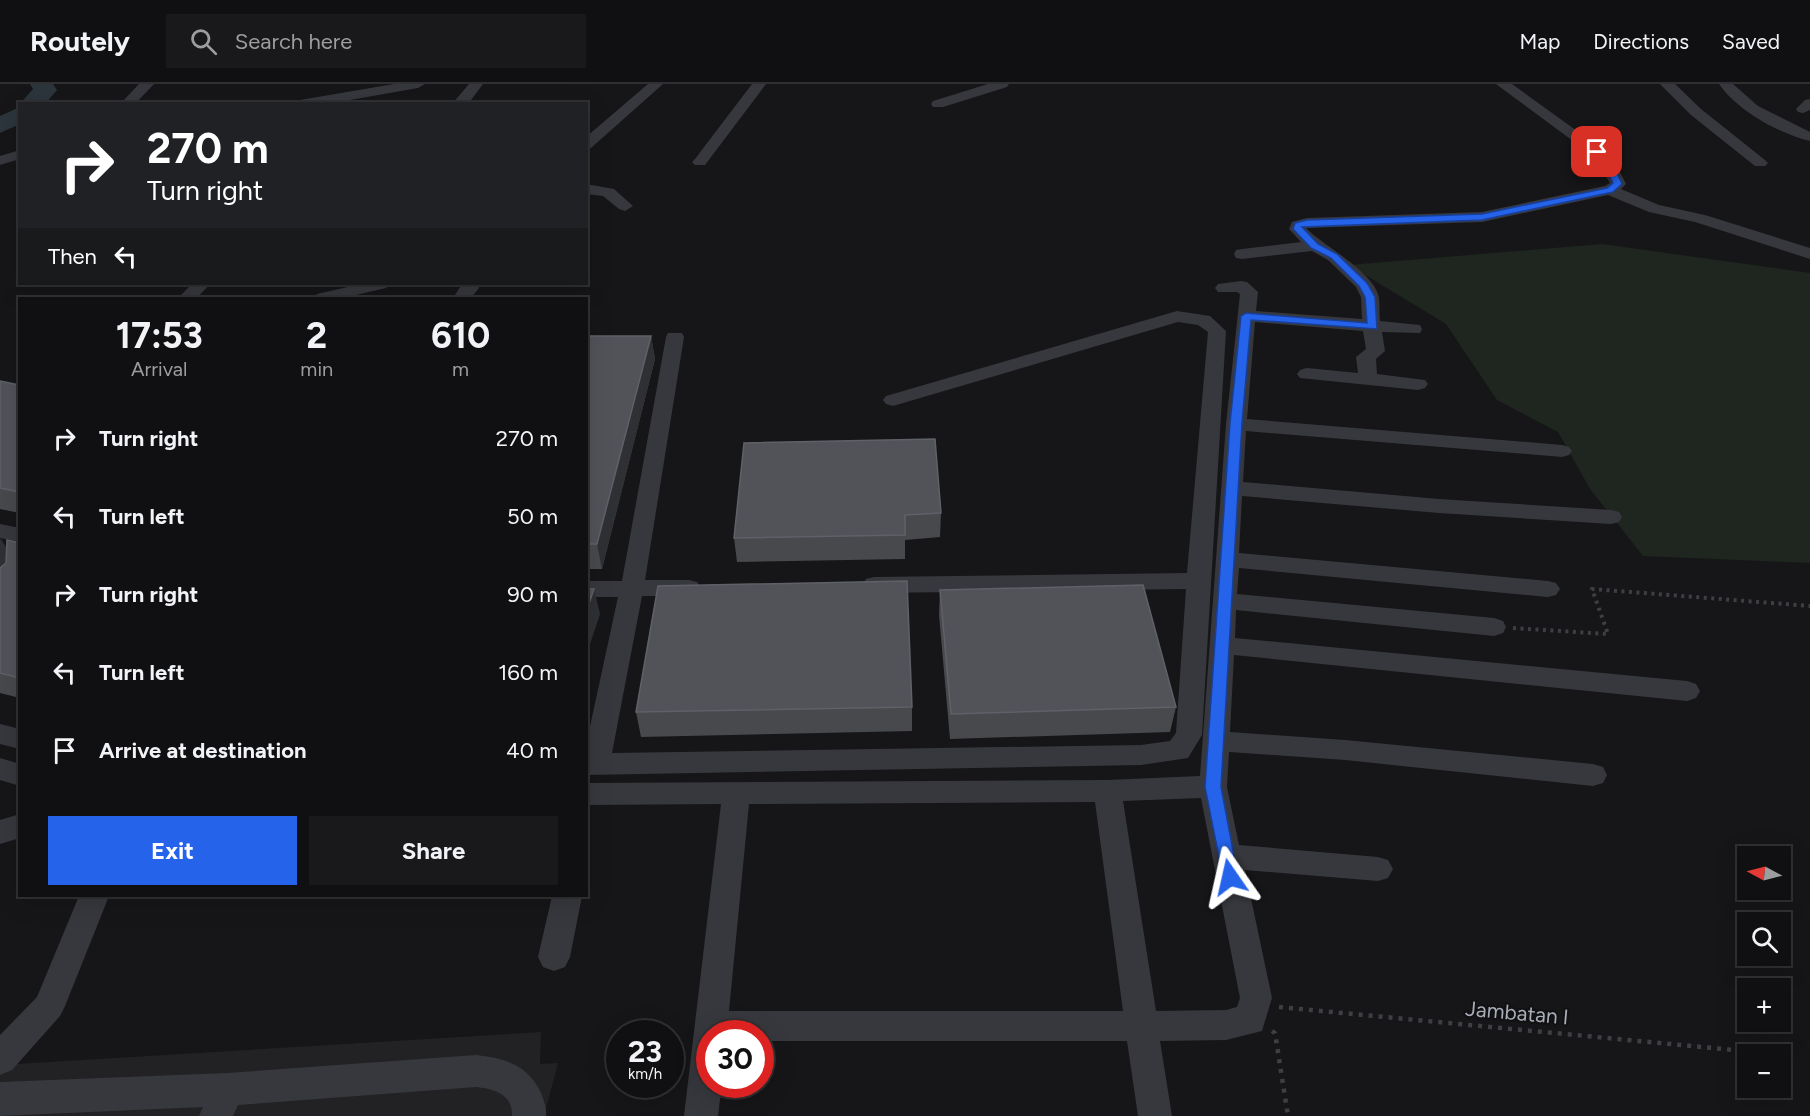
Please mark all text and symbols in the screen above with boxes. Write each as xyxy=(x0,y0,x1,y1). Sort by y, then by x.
search box xyxy=(166,14,586,68)
text: Routely xyxy=(30,24,130,58)
icon: search xyxy=(187,25,220,58)
text: Search here xyxy=(235,28,352,55)
text: Map xyxy=(1519,29,1560,54)
text: Directions xyxy=(1593,29,1689,54)
text: Saved xyxy=(1722,29,1780,54)
text: 270 m xyxy=(147,123,269,174)
icon: right xyxy=(48,126,126,204)
pin xyxy=(1571,126,1622,177)
icon: arrive xyxy=(1580,135,1613,168)
text: Turn right xyxy=(147,174,263,207)
icon: left xyxy=(109,240,142,273)
text: Then xyxy=(48,243,97,270)
text: 17:53 xyxy=(116,314,203,357)
text: 2 xyxy=(306,314,327,357)
text: 610 xyxy=(431,314,490,357)
text: Arrival xyxy=(131,357,187,381)
text: min xyxy=(300,357,333,381)
text: m xyxy=(452,357,469,381)
icon: right xyxy=(48,422,81,455)
text: Turn right xyxy=(99,425,198,452)
text: 270 m xyxy=(496,425,558,452)
icon: left xyxy=(48,500,81,533)
text: Turn left xyxy=(99,503,185,530)
text: 50 m xyxy=(507,503,558,530)
icon: right xyxy=(48,578,81,611)
text: Turn right xyxy=(99,581,198,608)
text: 90 m xyxy=(507,581,558,608)
icon: left xyxy=(48,656,81,689)
text: Turn left xyxy=(99,659,185,686)
text: 160 m xyxy=(498,659,558,686)
icon: arrive xyxy=(48,734,81,767)
text: Arrive at destination xyxy=(99,737,307,764)
text: 40 m xyxy=(506,737,558,764)
button: Exit xyxy=(48,816,297,885)
button: Share xyxy=(309,816,558,885)
position arrow xyxy=(1198,845,1262,909)
north arrow xyxy=(1737,846,1791,900)
map controls xyxy=(1737,846,1791,1098)
button: search xyxy=(1737,912,1791,966)
button: + xyxy=(1737,978,1791,1032)
street label: Jambatan I xyxy=(1464,996,1570,1029)
speed limit sign: 30 xyxy=(696,1020,774,1098)
text: 23 xyxy=(628,1033,662,1070)
button: − xyxy=(1737,1044,1791,1098)
text: km/h xyxy=(628,1065,662,1083)

